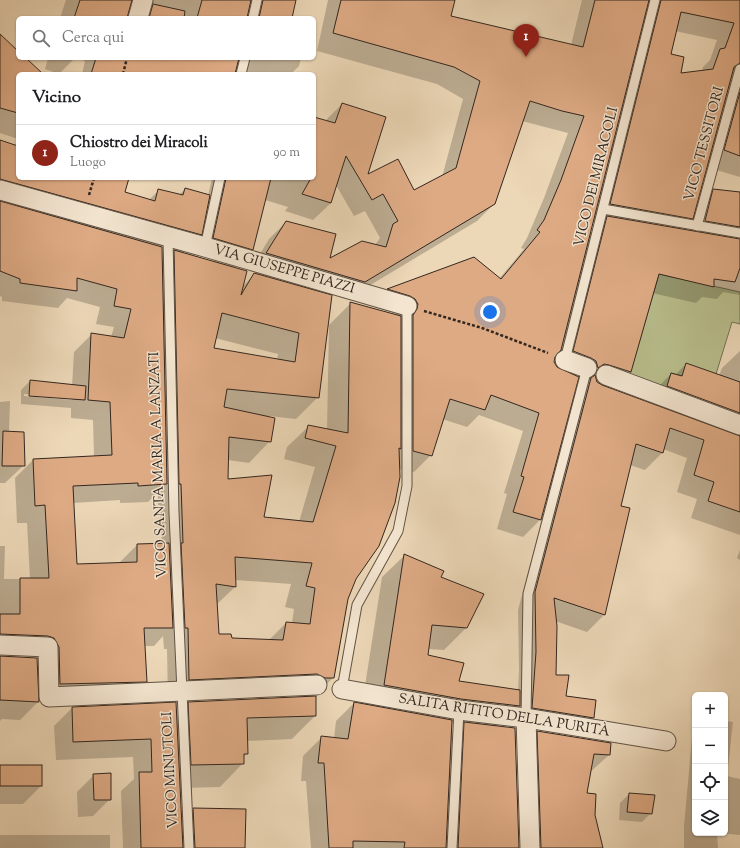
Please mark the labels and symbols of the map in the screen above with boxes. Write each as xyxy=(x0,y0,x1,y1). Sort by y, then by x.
pin: 1 xyxy=(513,24,539,57)
street label: VICO TESSITORI xyxy=(680,84,730,204)
street label: VICO DEI MIRACOLI xyxy=(570,104,624,249)
street label: VIA GIUSEPPE PIAZZI xyxy=(211,240,357,300)
your location xyxy=(480,302,500,322)
street label: VICO SANTA MARIA A LANZATI xyxy=(145,351,173,579)
street label: SALITA RITITO DELLA PURITÀ xyxy=(397,689,612,743)
street label: VICO MINUTOLI xyxy=(158,711,184,829)

